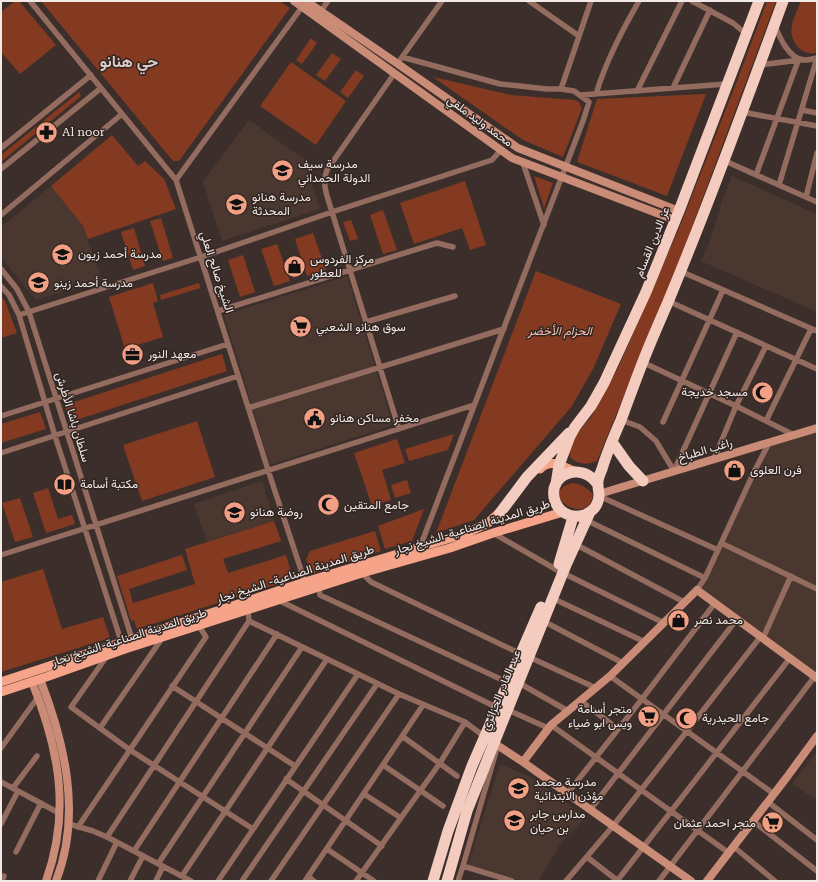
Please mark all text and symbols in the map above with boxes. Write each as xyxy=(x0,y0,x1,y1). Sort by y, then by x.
district label: حي هنانو xyxy=(100,52,158,75)
street label: محمد وليد ملقي xyxy=(443,93,515,152)
pharmacy icon: Al noor xyxy=(34,119,60,145)
place label: Al noor xyxy=(62,125,105,139)
place label: مدرسة سيف الدولة الحمداني xyxy=(298,157,370,188)
school or university icon: مدرسة سيف الدولة الحمداني xyxy=(270,158,296,184)
place label: مدرسة هنانو المحدثة xyxy=(252,190,311,218)
school or university icon: مدرسة هنانو المحدثة xyxy=(224,191,250,217)
street label: عز الدين القسام xyxy=(631,205,673,280)
street label: الشيخ صالح العلي xyxy=(194,229,237,316)
school or university icon: مدرسة أحمد زيون xyxy=(49,241,75,267)
place label: مدرسة أحمد زيون xyxy=(78,247,162,262)
place label: مركز الفردوس للعطور xyxy=(309,252,374,281)
shop icon: مركز الفردوس للعطور xyxy=(281,253,307,279)
school or university icon: مدرسة أحمد زينو xyxy=(26,270,52,296)
place label: مدرسة أحمد زينو xyxy=(54,276,133,291)
supermarket icon: سوق هنانو الشعبي xyxy=(288,314,314,340)
place label: سوق هنانو الشعبي xyxy=(316,320,406,337)
park label: الحزام الأخضر xyxy=(527,324,593,339)
office icon: معهد النور xyxy=(119,341,145,367)
place label: معهد النور xyxy=(147,347,196,362)
street label: سلطان باشا الأطرش xyxy=(52,370,93,464)
mosque icon: مسجد خديجة xyxy=(750,379,776,405)
place label: مسجد خديجة xyxy=(681,385,748,399)
public building icon: مخفر مساكن هنانو xyxy=(301,405,327,431)
place label: مخفر مساكن هنانو xyxy=(330,411,419,426)
street label: راغب الطباخ xyxy=(676,435,734,467)
shop icon: فرن العلوى xyxy=(721,457,747,483)
place label: فرن العلوى xyxy=(750,463,802,478)
library icon: مكتبة أسامة xyxy=(52,471,78,497)
place label: مكتبة أسامة xyxy=(80,477,138,491)
mosque icon: جامع المتقين xyxy=(315,492,341,518)
street label: طريق المدينة الصناعية-الشيخ نجار xyxy=(391,497,552,560)
place label: جامع المتقين xyxy=(344,498,409,514)
school or university icon: روضة هنانو xyxy=(221,499,247,525)
place label: روضة هنانو xyxy=(250,505,303,520)
street label: طريق المدينة الصناعية- الشيخ نجار xyxy=(213,542,377,608)
street label: طريق المدينة الصناعية-الشيخ نجار xyxy=(49,605,209,671)
shop icon: محمد نصر xyxy=(666,607,692,633)
place label: محمد نصر xyxy=(693,613,743,628)
street label: عبد القادر الجزائري xyxy=(478,648,526,734)
place label: متجر أسامة ويس ابو ضياء xyxy=(568,702,632,731)
supermarket icon: متجر أسامة ويس ابو ضياء xyxy=(635,703,661,729)
mosque icon: جامع الحيدرية xyxy=(674,705,700,731)
place label: جامع الحيدرية xyxy=(702,711,769,727)
place label: مدرسة محمد مؤذن الابتدائية xyxy=(534,775,604,804)
school or university icon: مدرسة محمد مؤذن الابتدائية xyxy=(505,776,531,802)
place label: مدارس جابر بن حيان xyxy=(529,807,585,836)
school or university icon: مدارس جابر بن حيان xyxy=(501,808,527,834)
supermarket icon: متجر احمد عثمان xyxy=(759,810,785,836)
place label: متجر احمد عثمان xyxy=(674,816,756,831)

